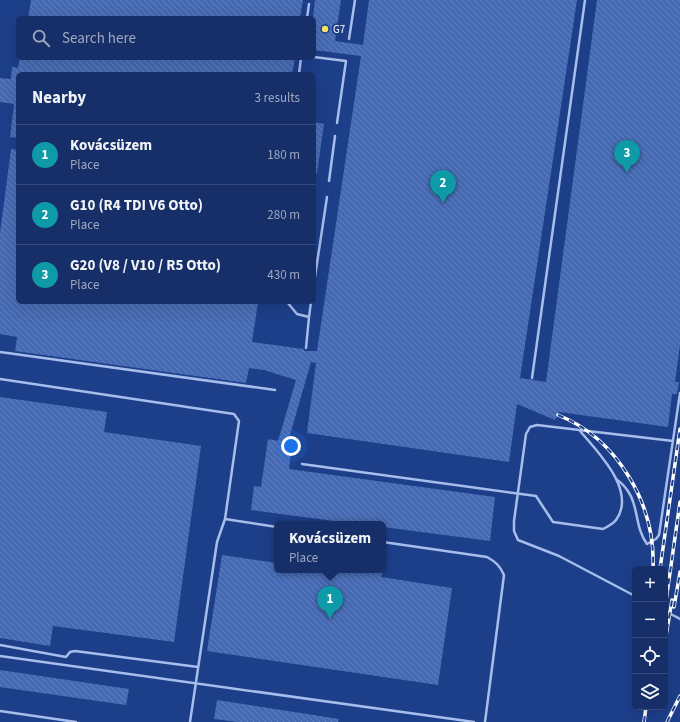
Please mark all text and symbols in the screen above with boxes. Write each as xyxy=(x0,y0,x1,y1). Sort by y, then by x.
search box xyxy=(16,16,316,60)
place label: G7 xyxy=(333,22,345,37)
marker: G7 xyxy=(320,24,330,34)
icon: search xyxy=(30,27,52,49)
text: Search here xyxy=(62,28,136,49)
text: Nearby xyxy=(32,86,86,110)
text: 3 results xyxy=(255,89,300,107)
text: Kovácsüzem xyxy=(70,135,152,156)
pin: 3 xyxy=(614,140,640,173)
text: 1 xyxy=(42,146,48,164)
text: 180 m xyxy=(267,146,300,164)
text: Place xyxy=(70,156,99,174)
pin: 2 xyxy=(430,170,456,203)
text: G10 (R4 TDI V6 Otto) xyxy=(70,195,203,216)
text: 2 xyxy=(42,206,48,224)
text: 280 m xyxy=(267,206,300,224)
text: Place xyxy=(70,216,99,234)
text: G20 (V8 / V10 / R5 Otto) xyxy=(70,255,221,276)
text: 3 xyxy=(42,266,48,284)
text: 430 m xyxy=(267,266,300,284)
text: Place xyxy=(70,276,99,294)
your location xyxy=(281,436,301,456)
popup xyxy=(274,521,386,573)
text: Kovácsüzem xyxy=(289,528,371,549)
text: Place xyxy=(289,549,318,567)
map controls xyxy=(632,566,668,710)
button: + xyxy=(632,566,668,602)
pin: 1 xyxy=(317,586,343,619)
button: − xyxy=(632,602,668,638)
button: locate xyxy=(632,638,668,674)
button: layers xyxy=(632,674,668,710)

